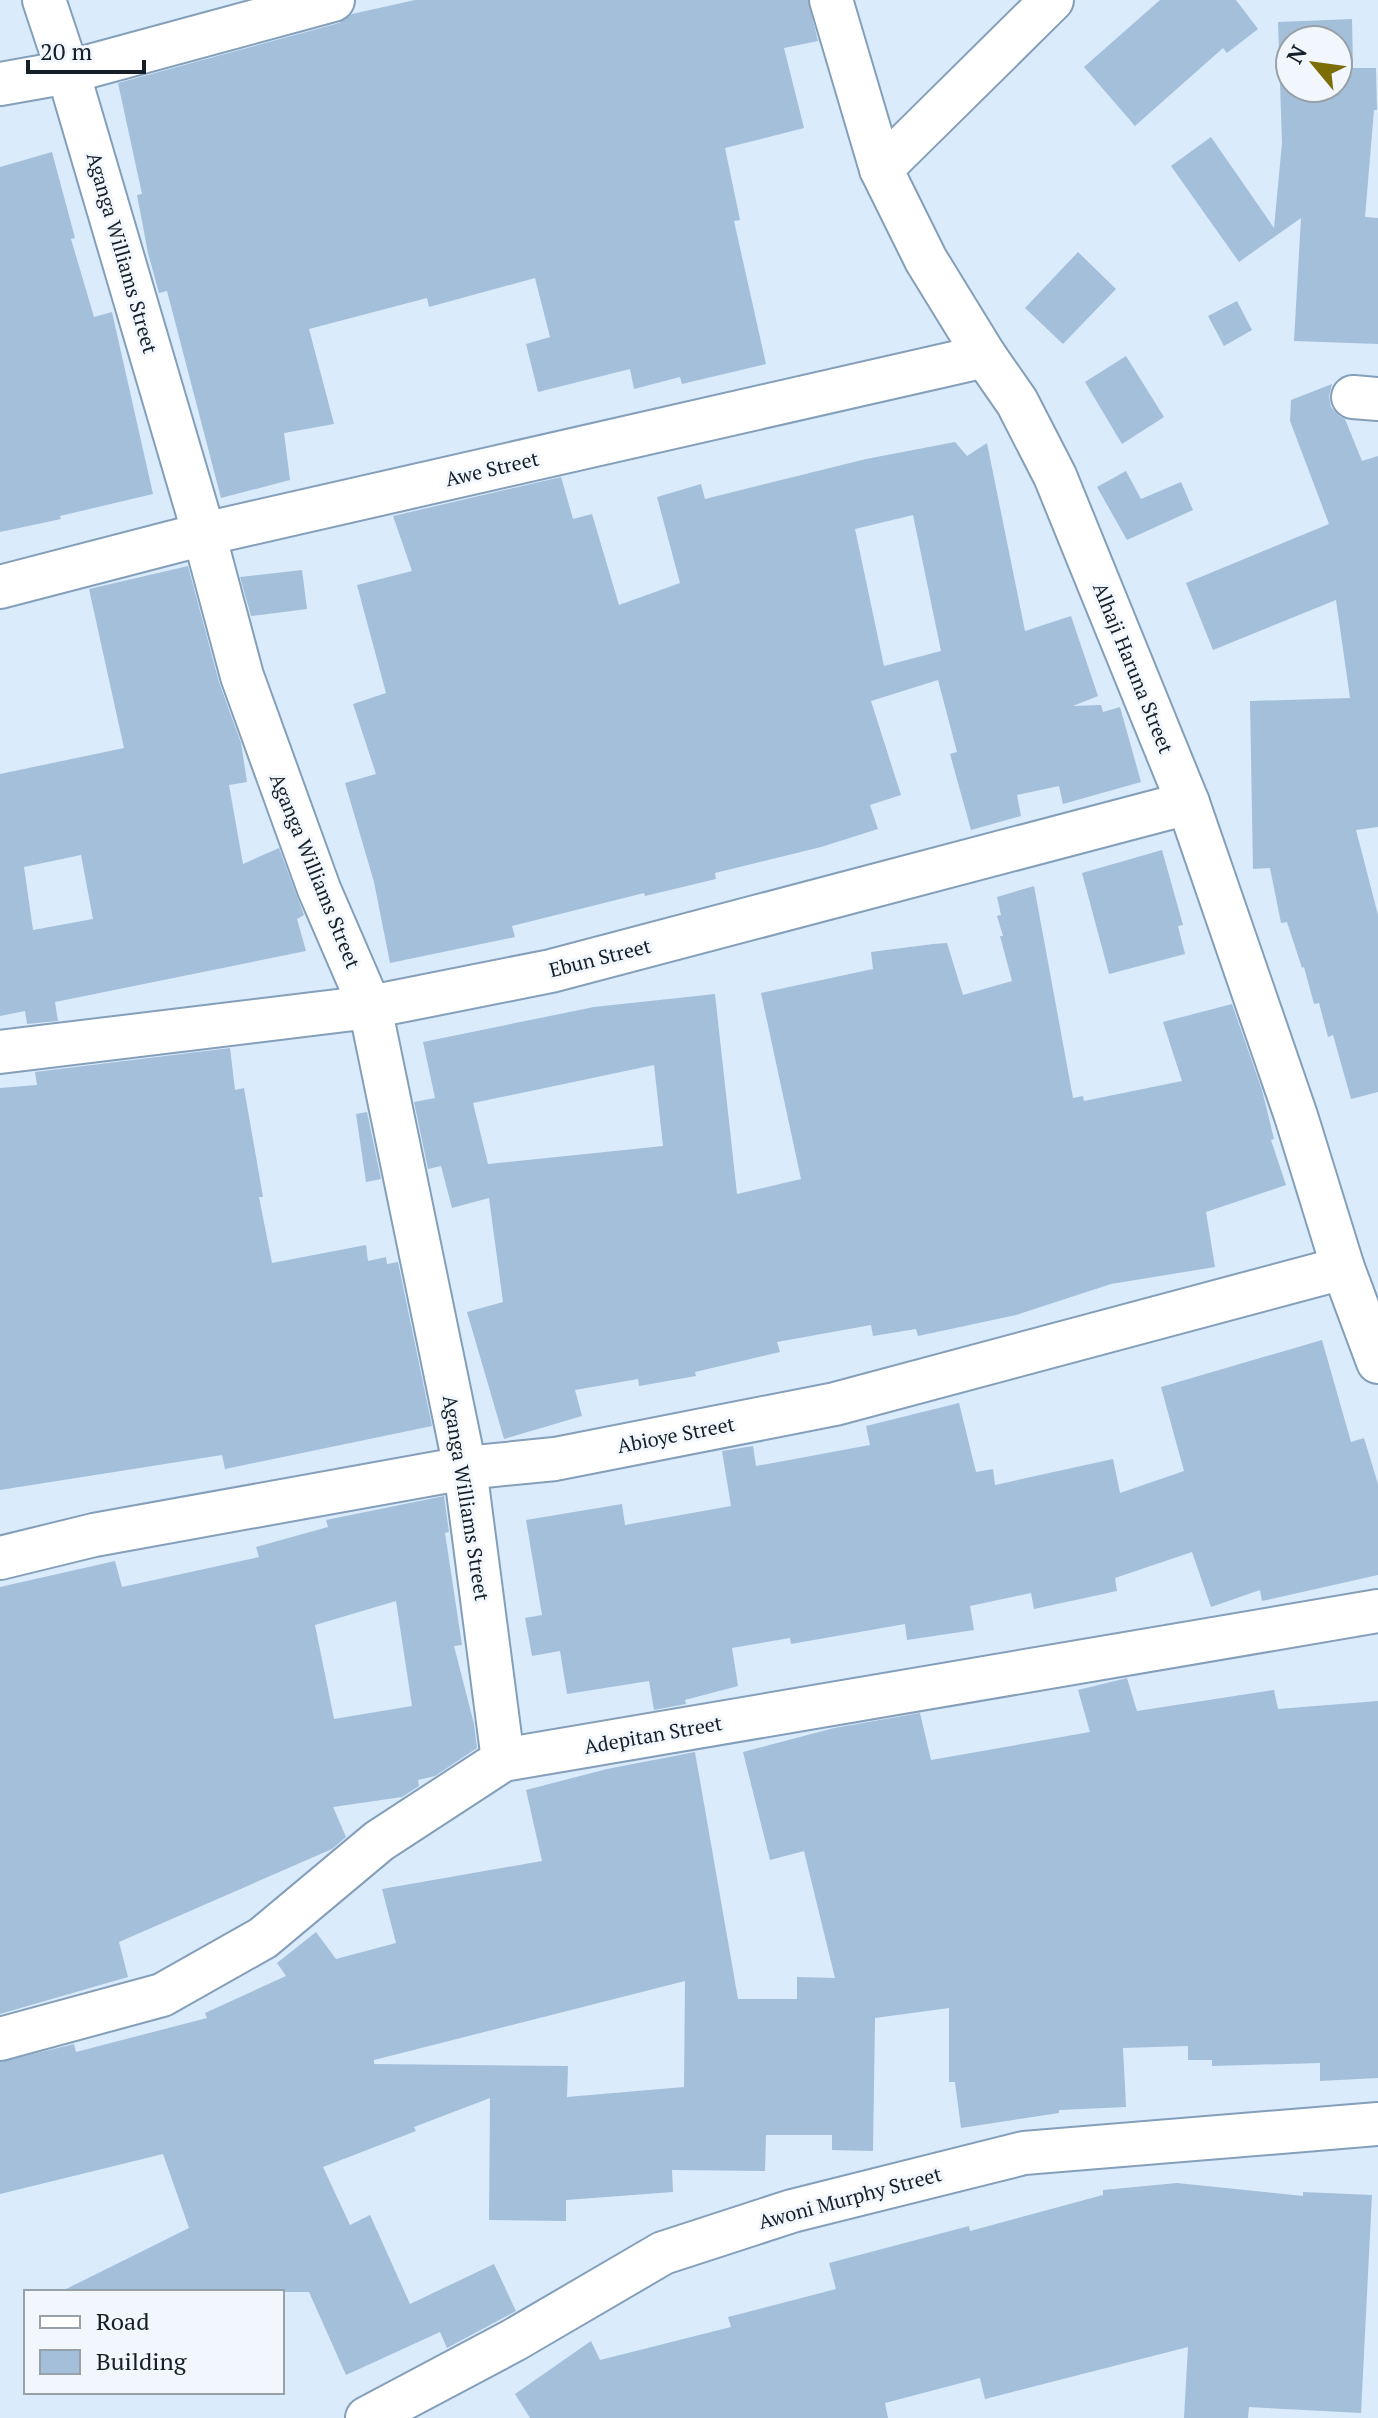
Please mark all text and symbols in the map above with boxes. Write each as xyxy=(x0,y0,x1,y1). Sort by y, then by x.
scale bar xyxy=(28,24,144,74)
north arrow xyxy=(1274,24,1354,104)
text: 20 m xyxy=(40,35,92,67)
text: N xyxy=(1279,39,1313,68)
street label: Aganga Williams Street xyxy=(81,149,164,357)
street label: Awe Street xyxy=(442,445,542,492)
street label: Alhaji Haruna Street xyxy=(1087,578,1180,758)
street label: Aganga Williams Street xyxy=(264,769,367,973)
street label: Ebun Street xyxy=(546,932,654,983)
street label: Aganga Williams Street xyxy=(437,1393,496,1603)
street label: Abioye Street xyxy=(615,1410,738,1459)
street label: Adepitan Street xyxy=(582,1709,725,1760)
street label: Awoni Murphy Street xyxy=(755,2160,945,2235)
legend xyxy=(24,2290,284,2394)
text: Road xyxy=(96,2305,150,2337)
text: Building xyxy=(96,2345,187,2377)

